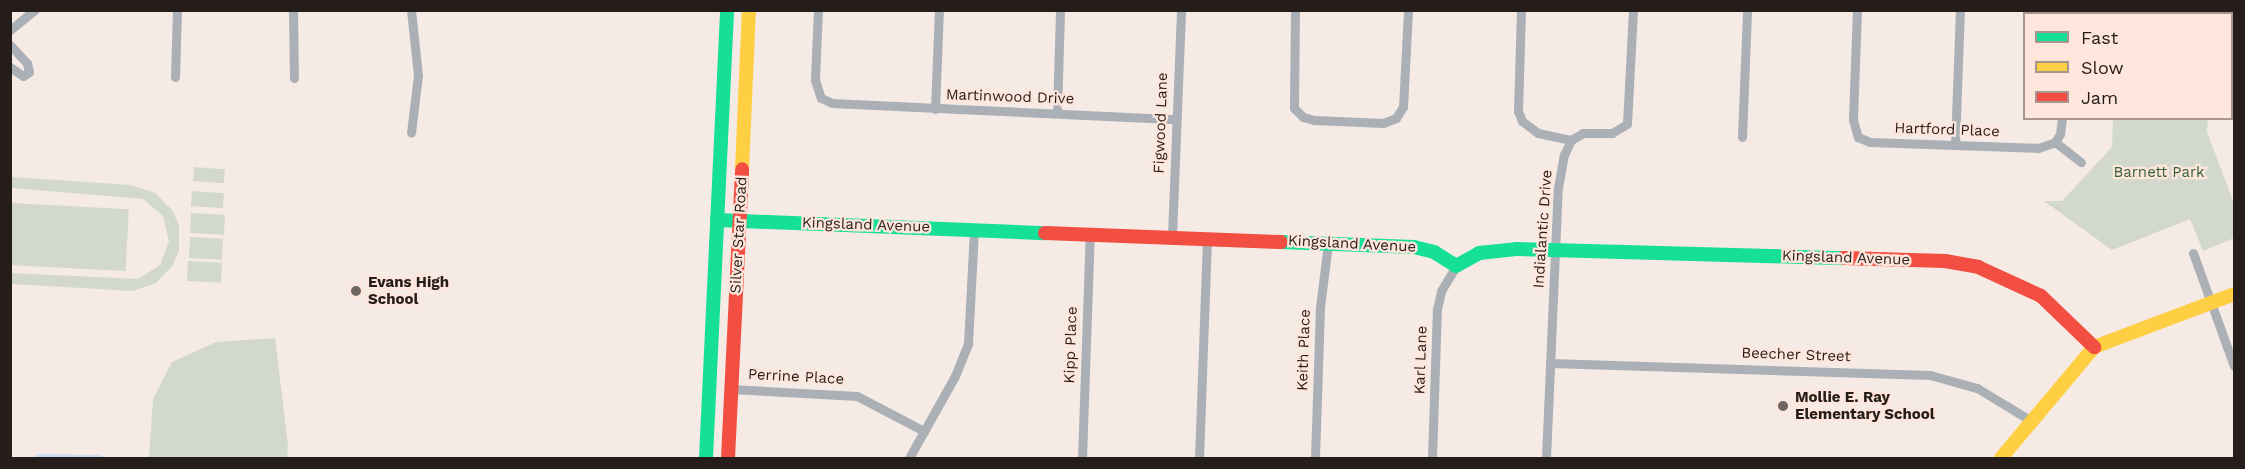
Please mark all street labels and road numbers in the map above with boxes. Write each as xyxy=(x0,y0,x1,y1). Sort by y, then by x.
street label: Figwood Lane xyxy=(1150,72,1172,174)
street label: Martinwood Drive xyxy=(946,86,1074,108)
street label: Hartford Place xyxy=(1894,119,2000,141)
street label: Indialantic Drive xyxy=(1530,169,1556,289)
street label: Silver Star Road xyxy=(727,176,751,294)
street label: Kingsland Avenue xyxy=(801,214,931,236)
street label: Kingsland Avenue xyxy=(1287,232,1417,256)
street label: Kingsland Avenue xyxy=(1781,247,1911,269)
street label: Kipp Place xyxy=(1061,306,1081,384)
street label: Keith Place xyxy=(1294,309,1314,391)
street label: Karl Lane xyxy=(1411,325,1431,395)
street label: Beecher Street xyxy=(1741,344,1851,366)
street label: Perrine Place xyxy=(747,365,845,389)

